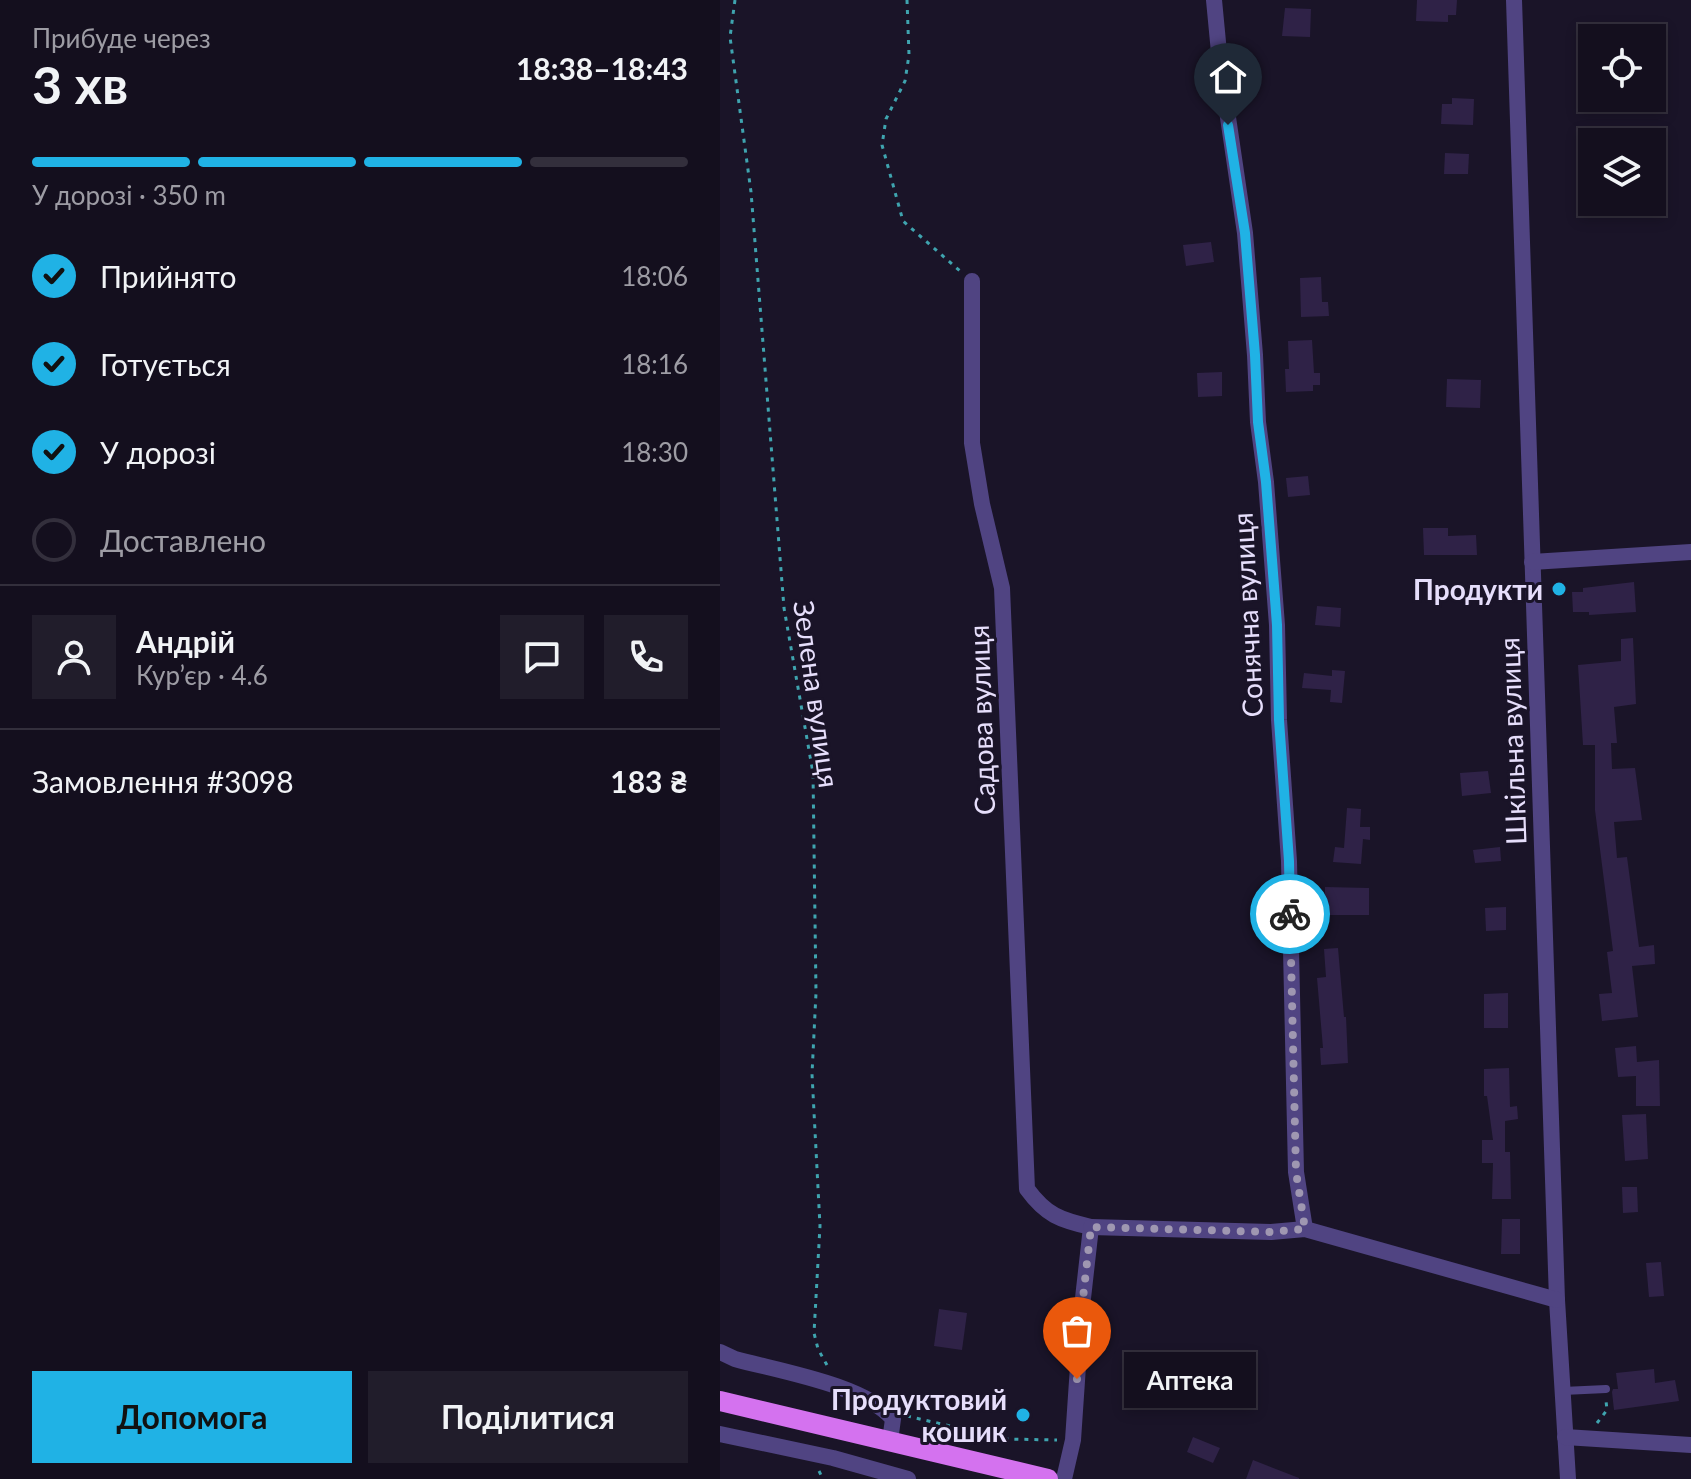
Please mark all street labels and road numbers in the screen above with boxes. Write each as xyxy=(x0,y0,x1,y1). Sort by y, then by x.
street label: Сонячна вулиця xyxy=(1225,512,1269,718)
street label: Зелена вулиця xyxy=(787,598,847,790)
street label: Садова вулиця xyxy=(961,624,1001,816)
street label: Шкільна вулиця xyxy=(1491,637,1533,845)

